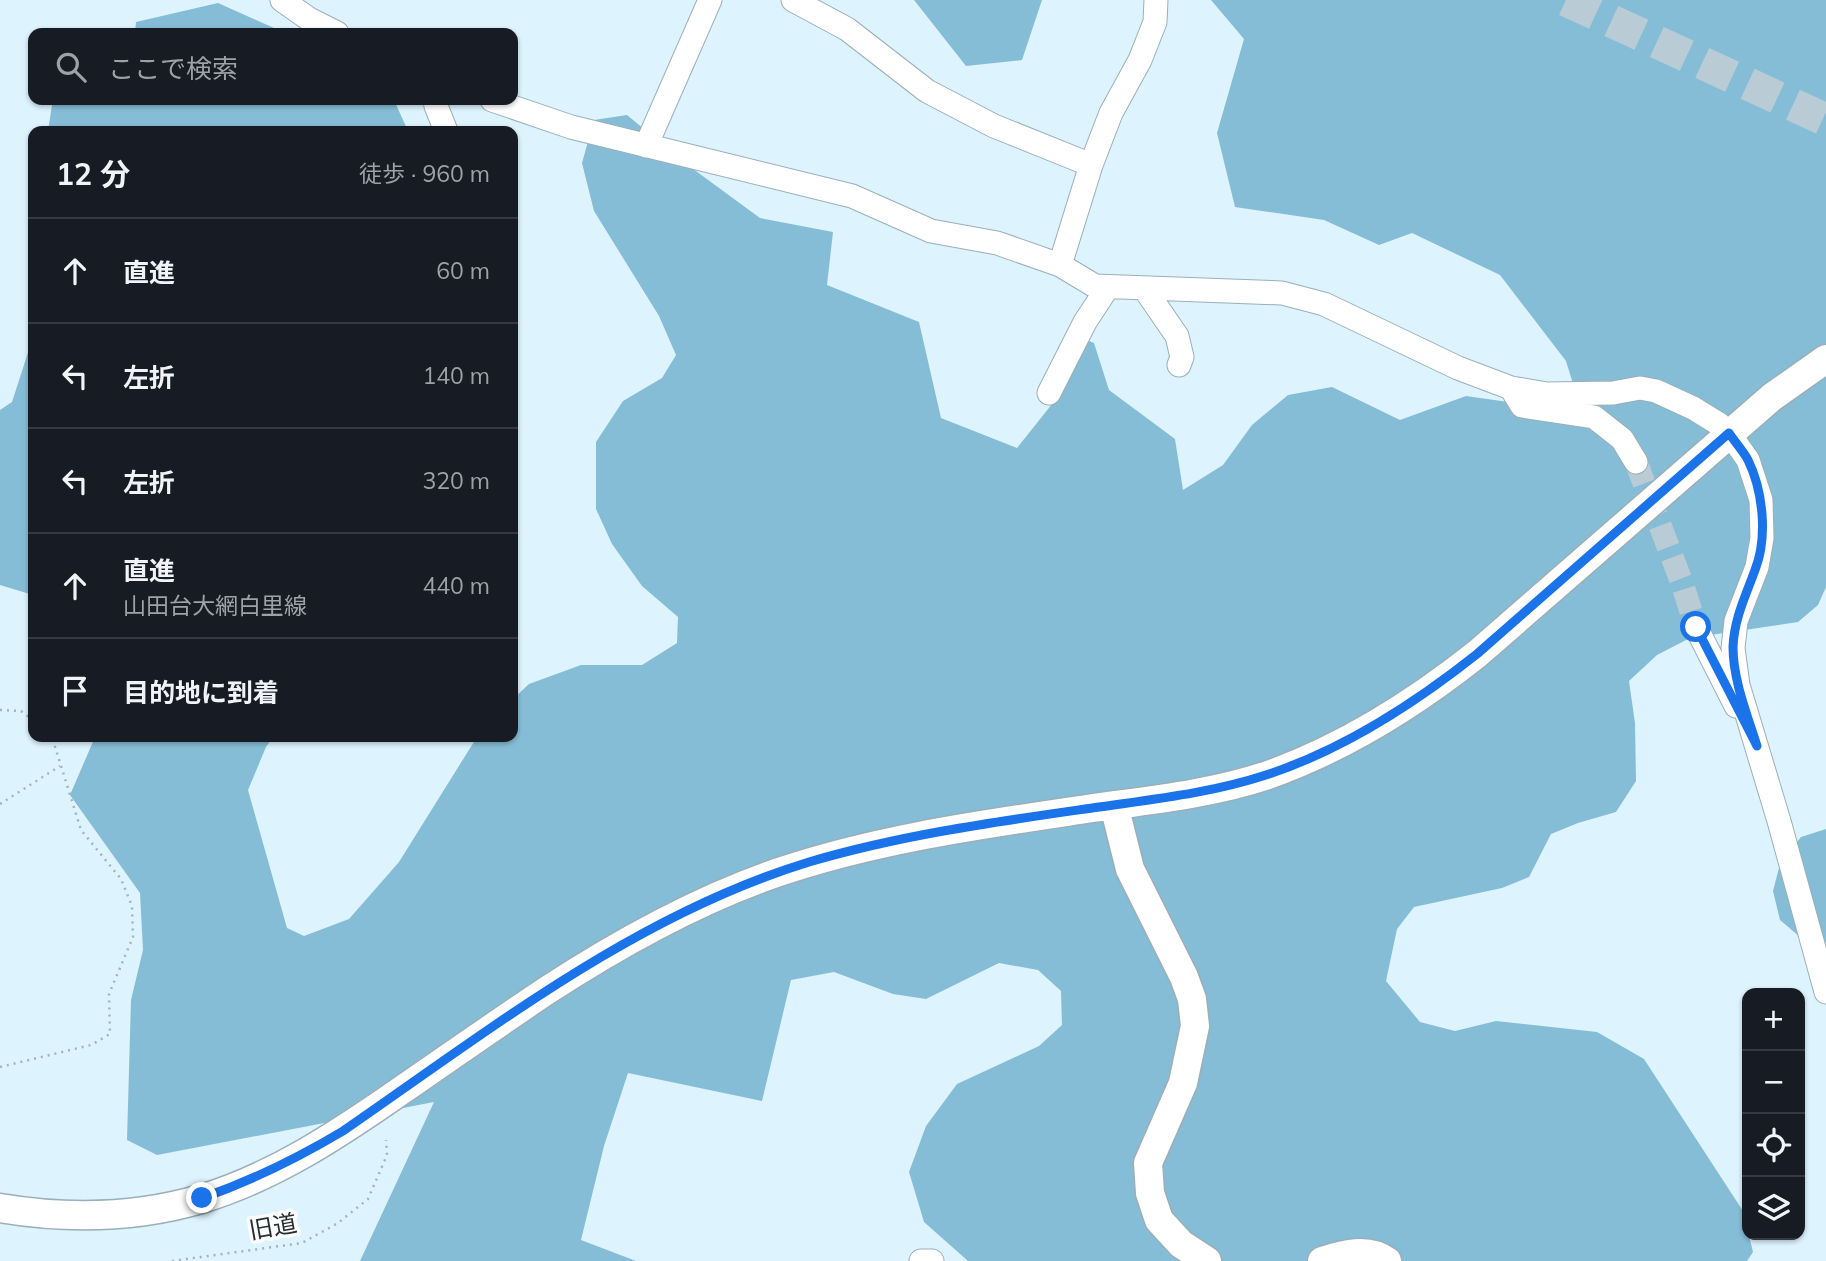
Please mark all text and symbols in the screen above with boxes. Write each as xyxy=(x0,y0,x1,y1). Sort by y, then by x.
search box xyxy=(28,28,518,105)
icon: search xyxy=(52,48,90,86)
text: ここで検索 xyxy=(108,52,238,85)
text: 12 分 xyxy=(56,155,130,193)
text: 徒歩 · 960 m xyxy=(359,159,490,188)
icon: ahead xyxy=(56,252,94,290)
text: 直進 xyxy=(123,256,175,289)
text: 60 m xyxy=(436,256,490,285)
icon: left xyxy=(56,357,94,395)
text: 左折 xyxy=(123,361,175,394)
text: 140 m xyxy=(422,361,490,390)
icon: left xyxy=(56,462,94,500)
text: 左折 xyxy=(123,466,175,499)
text: 320 m xyxy=(422,466,490,495)
text: 直進 xyxy=(123,554,175,587)
icon: ahead xyxy=(56,567,94,605)
text: 440 m xyxy=(422,571,490,600)
text: 山田台大網白里線 xyxy=(123,591,307,620)
route start xyxy=(1680,611,1711,642)
icon: arrive xyxy=(56,672,94,710)
text: 目的地に到着 xyxy=(123,676,279,709)
map controls xyxy=(1742,988,1805,1240)
button: + xyxy=(1742,988,1805,1051)
button: − xyxy=(1742,1051,1805,1114)
button: locate xyxy=(1742,1114,1805,1177)
button: layers xyxy=(1742,1177,1805,1240)
route end xyxy=(186,1182,217,1213)
street label: 旧道 xyxy=(247,1207,299,1245)

